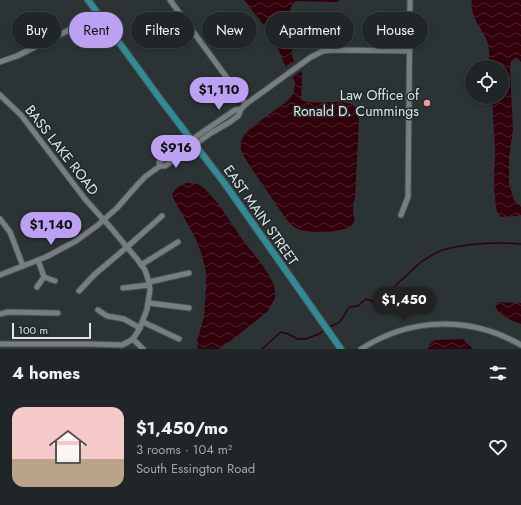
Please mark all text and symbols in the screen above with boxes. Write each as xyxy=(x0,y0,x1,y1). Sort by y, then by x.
chip: Buy xyxy=(12,12,61,48)
chip: Rent xyxy=(69,12,123,48)
chip: Filters xyxy=(131,12,194,48)
chip: New xyxy=(202,12,257,48)
chip: Apartment xyxy=(265,12,354,48)
chip: House xyxy=(362,12,428,48)
map controls xyxy=(465,60,509,104)
button: locate xyxy=(465,60,509,104)
pin: $1,110 xyxy=(186,77,252,111)
text: $1,110 xyxy=(199,80,239,99)
place label: Law Office of Ronald D. Cummings xyxy=(293,85,420,121)
marker: Law Office of Ronald D. Cummings xyxy=(422,98,432,108)
street label: BASS LAKE ROAD xyxy=(20,101,104,199)
pin: $916 xyxy=(152,135,200,169)
text: $916 xyxy=(160,138,192,157)
street label: EAST MAIN STREET xyxy=(219,161,303,270)
pin: $1,140 xyxy=(18,212,84,246)
text: $1,140 xyxy=(29,215,73,234)
pin: $1,450 xyxy=(371,287,437,321)
text: $1,450 xyxy=(382,290,426,309)
scale bar xyxy=(12,321,91,340)
text: 100 m xyxy=(18,322,48,338)
text: 4 homes xyxy=(12,361,80,385)
icon: filters xyxy=(487,362,509,384)
text: $1,450/mo xyxy=(136,416,228,440)
icon: home xyxy=(44,423,92,471)
icon: heart xyxy=(487,436,509,458)
text: 3 rooms · 104 m² xyxy=(136,440,232,459)
text: South Essington Road xyxy=(136,459,255,478)

